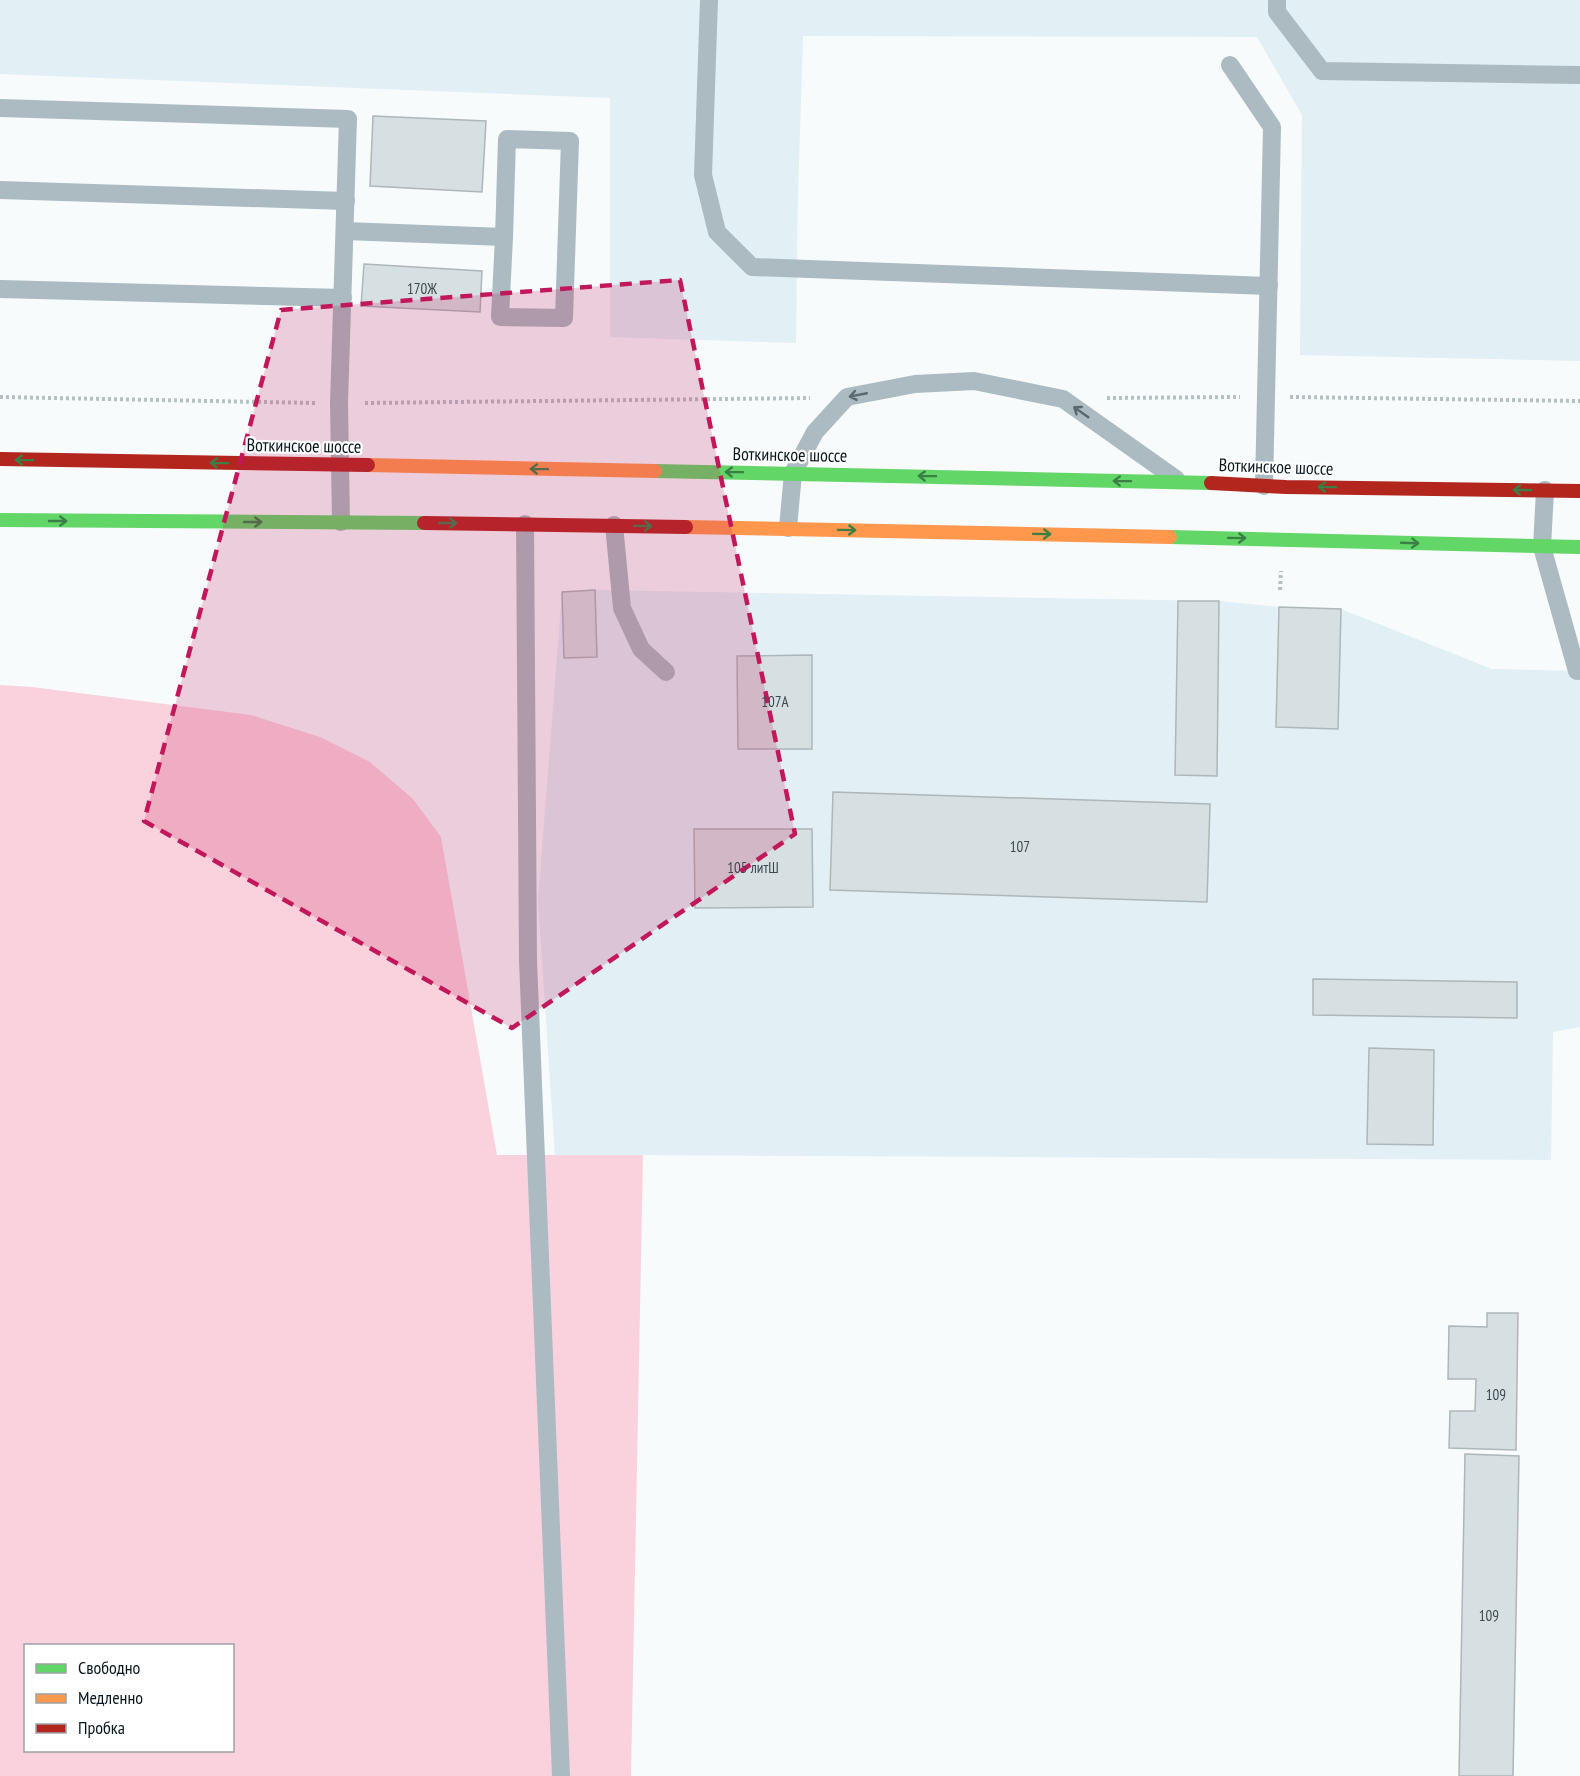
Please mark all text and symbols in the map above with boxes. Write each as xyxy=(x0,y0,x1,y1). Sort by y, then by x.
house number: 170Ж xyxy=(407,279,437,298)
one-way arrow xyxy=(849,390,868,401)
one-way arrow xyxy=(1073,406,1090,418)
street label: Воткинское шоссе xyxy=(246,433,362,458)
street label: Воткинское шоссе xyxy=(732,442,848,467)
street label: Воткинское шоссе xyxy=(1218,453,1334,480)
one-way arrow xyxy=(15,454,35,465)
one-way arrow xyxy=(210,457,230,469)
one-way arrow xyxy=(530,463,550,474)
one-way arrow xyxy=(725,466,745,477)
one-way arrow xyxy=(917,470,937,482)
one-way arrow xyxy=(1112,475,1132,486)
one-way arrow xyxy=(1317,481,1337,493)
one-way arrow xyxy=(1512,484,1532,495)
one-way arrow xyxy=(48,515,68,527)
one-way arrow xyxy=(243,516,263,528)
one-way arrow xyxy=(438,517,458,529)
one-way arrow xyxy=(633,520,653,532)
one-way arrow xyxy=(836,524,856,535)
one-way arrow xyxy=(1031,528,1051,540)
one-way arrow xyxy=(1226,532,1246,544)
one-way arrow xyxy=(1399,537,1419,548)
house number: 107А xyxy=(761,692,790,711)
house number: 107 xyxy=(1010,837,1030,856)
house number: 105 литШ xyxy=(727,858,779,877)
house number: 109 xyxy=(1486,1385,1506,1404)
house number: 109 xyxy=(1479,1606,1499,1625)
legend xyxy=(24,1644,234,1752)
text: Свободно xyxy=(78,1656,141,1679)
text: Медленно xyxy=(78,1686,143,1709)
text: Пробка xyxy=(78,1716,125,1739)

